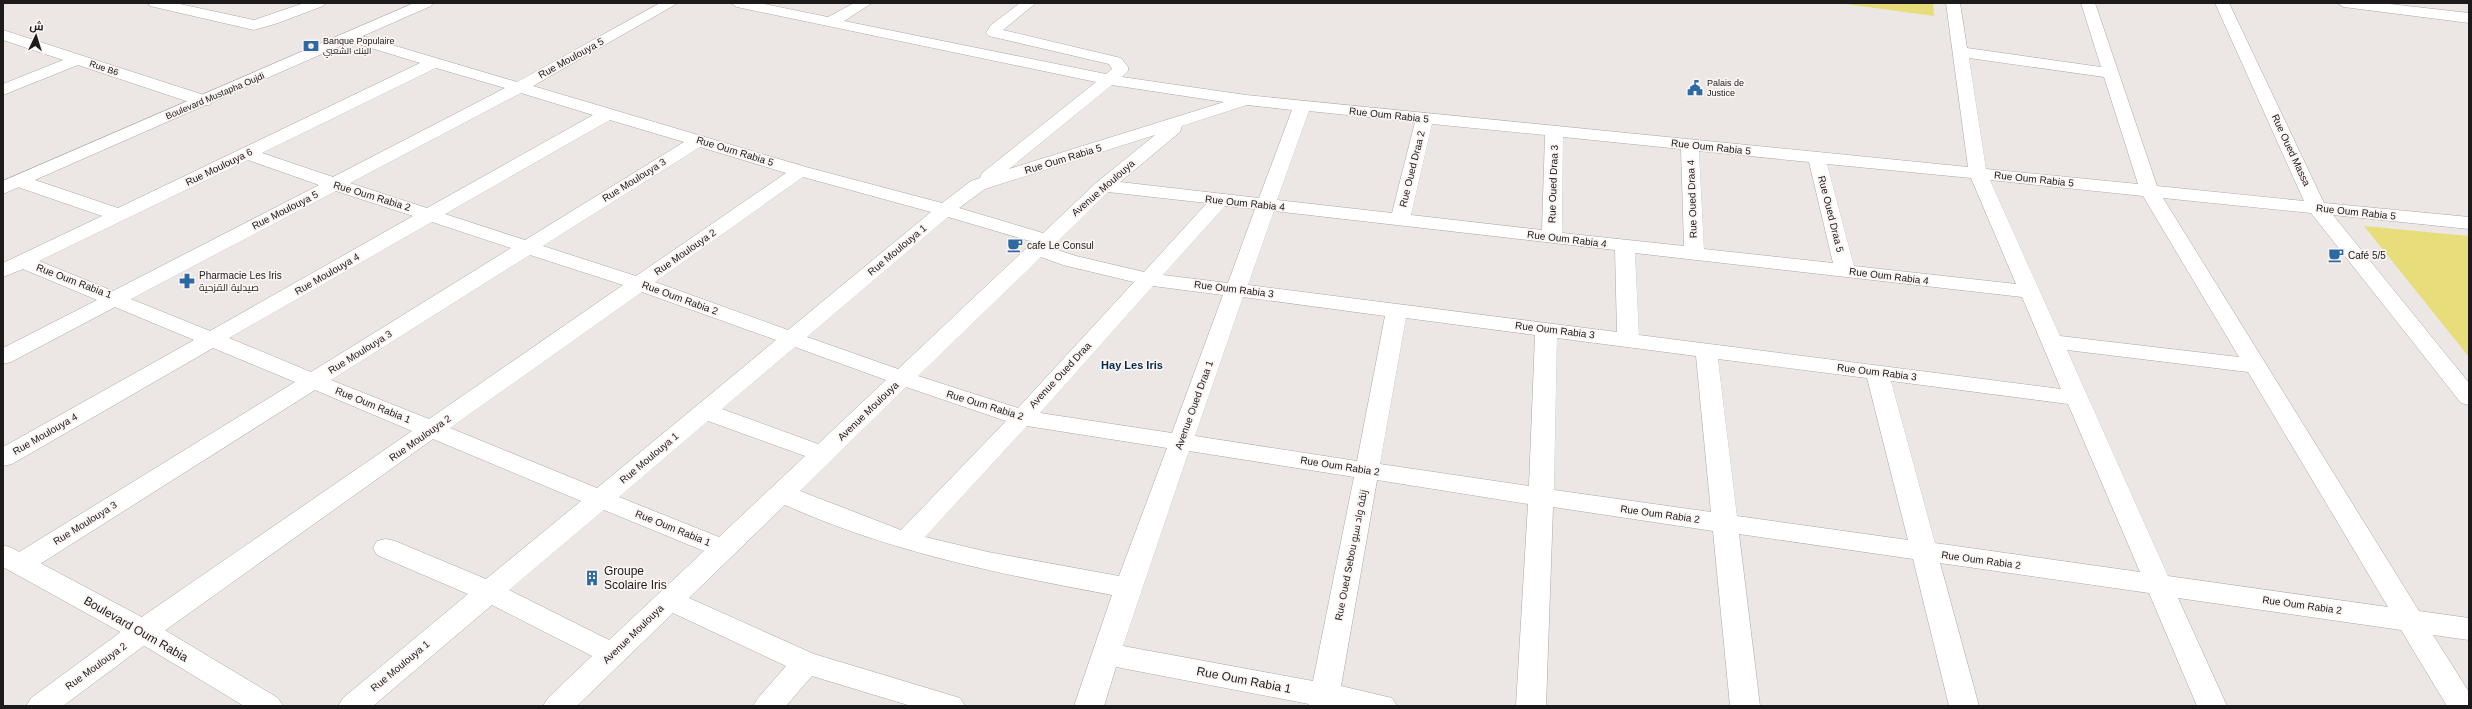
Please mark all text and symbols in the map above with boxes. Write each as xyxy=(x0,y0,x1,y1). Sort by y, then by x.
north arrow xyxy=(16,16,56,56)
text: ش xyxy=(29,20,44,33)
street label: Rue Moulouya 5 xyxy=(536,35,606,80)
place label: Banque Populaire البنك الشعبي xyxy=(323,36,395,58)
bank icon: Banque Populaire البنك الشعبي xyxy=(302,37,320,55)
street label: Rue B6 xyxy=(88,58,120,78)
street label: Boulevard Mustapha Oujdi xyxy=(164,71,266,121)
place label: Palais de Justice xyxy=(1707,78,1744,98)
public building icon: Palais de Justice xyxy=(1686,79,1704,97)
street label: Rue Oum Rabia 5 xyxy=(1349,105,1430,125)
street label: Rue Oued Massa xyxy=(2270,112,2313,188)
street label: Rue Oued Draa 2 xyxy=(1397,129,1427,208)
street label: Rue Oum Rabia 5 xyxy=(695,134,775,168)
street label: Rue Oum Rabia 5 xyxy=(1671,137,1752,157)
street label: Rue Oum Rabia 5 xyxy=(1023,142,1103,176)
street label: Rue Oued Draa 3 xyxy=(1546,144,1560,223)
street label: Rue Moulouya 6 xyxy=(184,146,255,188)
street label: Rue Moulouya 3 xyxy=(600,156,668,204)
street label: Avenue Moulouya xyxy=(1069,157,1137,218)
street label: Rue Oued Draa 4 xyxy=(1685,159,1699,238)
street label: Rue Oum Rabia 5 xyxy=(1994,169,2075,189)
street label: Rue Oued Draa 5 xyxy=(1816,175,1846,254)
street label: Rue Oum Rabia 2 xyxy=(332,179,412,213)
street label: Rue Moulouya 5 xyxy=(250,188,320,231)
street label: Rue Oum Rabia 4 xyxy=(1205,193,1286,213)
street label: Rue Oum Rabia 5 xyxy=(2316,202,2397,222)
street label: Rue Moulouya 1 xyxy=(866,222,929,278)
street label: Rue Moulouya 2 xyxy=(652,226,718,277)
street label: Rue Oum Rabia 4 xyxy=(1527,229,1608,249)
cafe icon: cafe Le Consul xyxy=(1006,236,1024,254)
place label: cafe Le Consul xyxy=(1027,240,1094,251)
cafe icon: Café 5/5 xyxy=(2327,246,2345,264)
place label: Café 5/5 xyxy=(2348,250,2386,261)
street label: Rue Moulouya 4 xyxy=(293,251,362,297)
street label: Rue Oum Rabia 1 xyxy=(35,262,114,301)
street label: Rue Oum Rabia 4 xyxy=(1849,266,1930,286)
place label: Pharmacie Les Iris صيدلية القزحية xyxy=(199,270,282,293)
pharmacy icon: Pharmacie Les Iris صيدلية القزحية xyxy=(178,272,196,290)
street label: Rue Oum Rabia 2 xyxy=(641,279,720,317)
street label: Rue Oum Rabia 3 xyxy=(1194,279,1275,299)
street label: Rue Oum Rabia 3 xyxy=(1515,320,1596,340)
street label: Rue Moulouya 3 xyxy=(326,328,394,376)
street label: Avenue Oued Draa xyxy=(1027,340,1093,410)
district label: Hay Les Iris xyxy=(1101,359,1163,371)
street label: Avenue Oued Draa 1 xyxy=(1173,359,1215,451)
street label: Rue Oum Rabia 3 xyxy=(1837,362,1918,382)
street label: Avenue Moulouya xyxy=(835,379,901,443)
street label: Rue Oum Rabia 1 xyxy=(334,385,413,425)
street label: Rue Oum Rabia 2 xyxy=(945,388,1025,422)
street label: Rue Moulouya 4 xyxy=(11,411,80,457)
street label: Rue Moulouya 2 xyxy=(387,412,453,463)
street label: Rue Moulouya 1 xyxy=(618,430,681,486)
street label: Rue Oum Rabia 2 xyxy=(1300,454,1381,478)
street label: Rue Oued Sebou زنقة واد سبو xyxy=(1333,489,1369,621)
street label: Rue Moulouya 3 xyxy=(51,499,119,547)
street label: Rue Oum Rabia 2 xyxy=(1620,503,1701,525)
street label: Rue Oum Rabia 1 xyxy=(634,508,713,548)
street label: Rue Oum Rabia 2 xyxy=(1941,549,2022,571)
place label: Groupe Scolaire Iris xyxy=(604,564,667,592)
building icon: Groupe Scolaire Iris xyxy=(583,569,601,587)
street label: Boulevard Oum Rabia xyxy=(81,593,191,665)
street label: Rue Oum Rabia 2 xyxy=(2262,594,2343,616)
street label: Avenue Moulouya xyxy=(600,602,666,666)
street label: Rue Moulouya 1 xyxy=(369,638,432,694)
street label: Rue Moulouya 2 xyxy=(63,640,129,692)
street label: Rue Oum Rabia 1 xyxy=(1196,664,1293,696)

